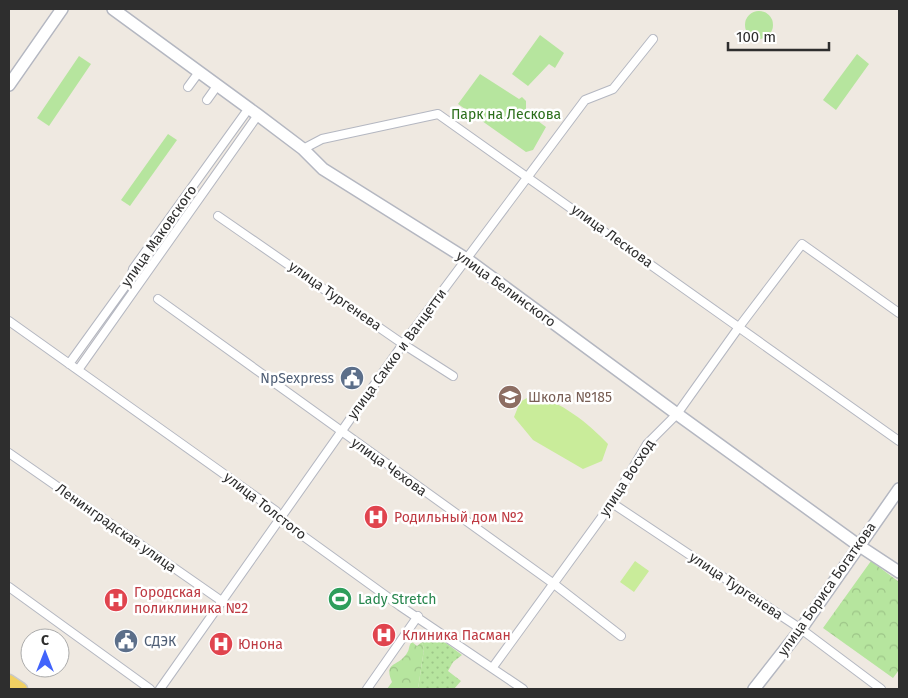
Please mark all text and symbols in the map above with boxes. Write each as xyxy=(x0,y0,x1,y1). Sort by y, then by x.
scale bar xyxy=(728,20,829,52)
text: 100 m xyxy=(736,28,776,46)
park label: Парк на Лескова xyxy=(451,106,561,123)
street label: улица Маковского xyxy=(118,182,200,290)
street label: улица Лескова xyxy=(568,201,656,271)
street label: улица Белинского xyxy=(453,247,559,331)
street label: улица Тургенева xyxy=(285,258,385,334)
street label: улица Сакко и Ванцетти xyxy=(344,285,450,423)
public building icon: NpSexpress xyxy=(339,365,365,391)
place label: NpSexpress xyxy=(260,370,334,387)
school or university icon: Школа №185 xyxy=(497,384,523,410)
place label: Школа №185 xyxy=(528,389,612,406)
street label: улица Чехова xyxy=(348,434,430,500)
street label: улица Восход xyxy=(596,436,658,520)
street label: улица Толстого xyxy=(220,469,310,543)
street label: Ленинградская улица xyxy=(52,480,180,576)
hospital icon: Родильный дом №2 xyxy=(363,504,389,530)
place label: Родильный дом №2 xyxy=(394,509,524,526)
street label: улица Бориса Богаткова xyxy=(774,519,880,659)
street label: улица Тургенева xyxy=(686,548,786,624)
place label: Городская поликлиника №2 xyxy=(134,584,248,617)
sports icon: Lady Stretch xyxy=(327,586,353,612)
hospital icon: Городская поликлиника №2 xyxy=(103,587,129,613)
place label: Lady Stretch xyxy=(358,591,436,608)
hospital icon: Клиника Пасман xyxy=(371,622,397,648)
place label: Клиника Пасман xyxy=(402,627,511,644)
north arrow xyxy=(20,628,70,678)
public building icon: СДЭК xyxy=(113,628,139,654)
hospital icon: Юнона xyxy=(208,631,234,657)
text: С xyxy=(41,632,49,649)
place label: СДЭК xyxy=(144,633,177,650)
place label: Юнона xyxy=(238,636,283,653)

